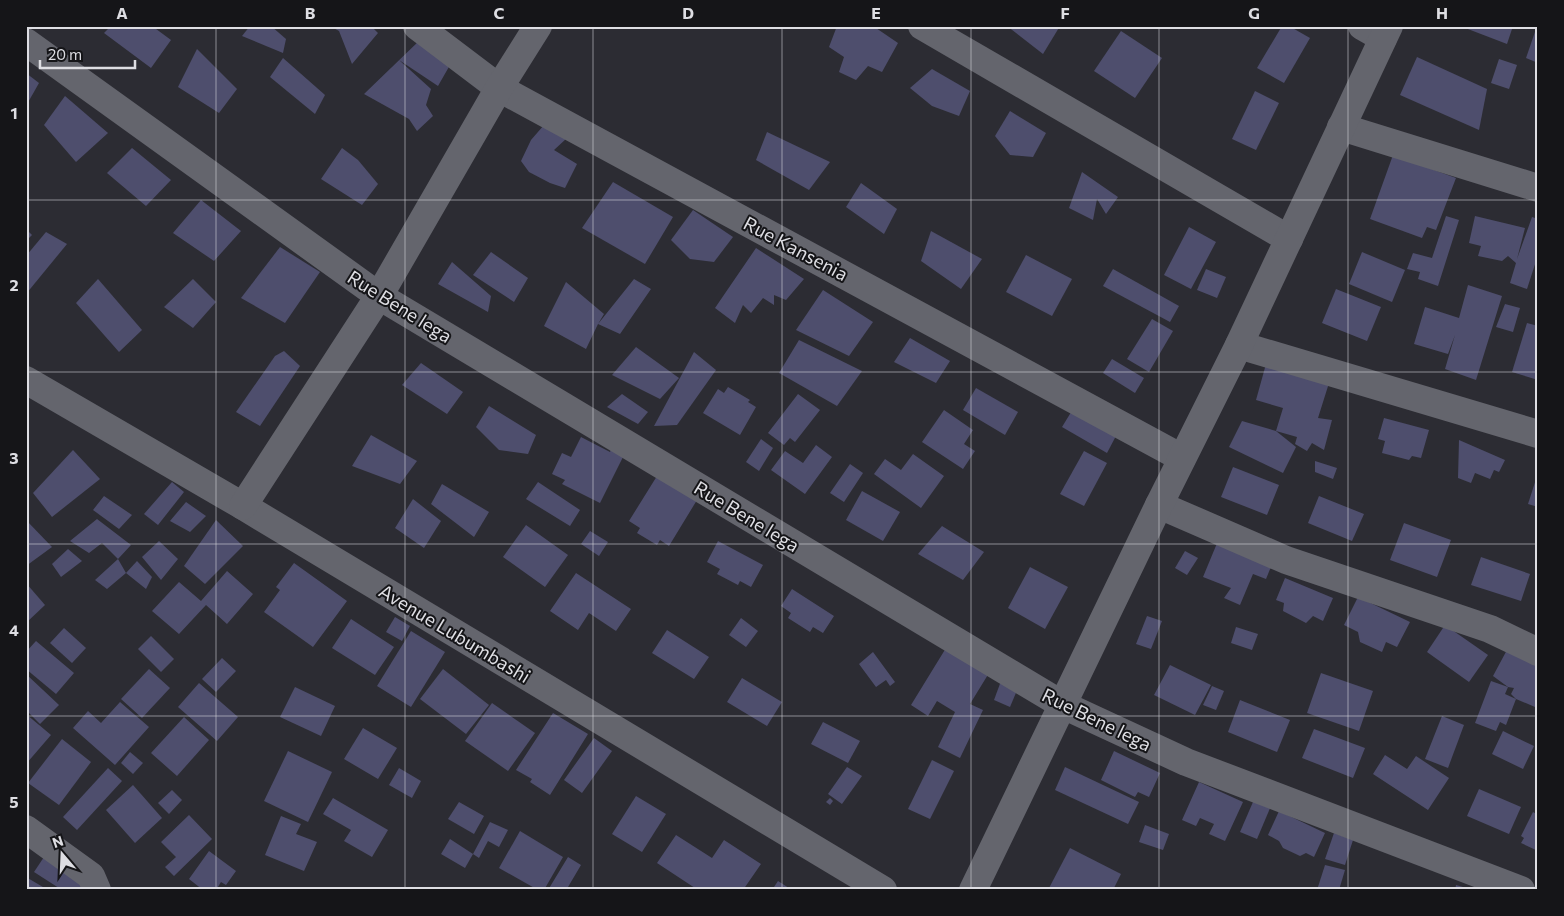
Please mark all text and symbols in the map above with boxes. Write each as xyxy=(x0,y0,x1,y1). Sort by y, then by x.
text: A xyxy=(116,3,128,22)
text: B xyxy=(305,3,316,22)
text: C xyxy=(494,3,505,22)
text: D xyxy=(682,3,694,22)
text: E xyxy=(871,3,881,22)
text: F xyxy=(1060,3,1070,22)
text: G xyxy=(1248,3,1260,22)
text: H xyxy=(1436,3,1448,22)
scale bar xyxy=(40,38,135,70)
text: 20 m xyxy=(48,45,82,63)
text: 1 xyxy=(10,103,18,122)
street label: Rue Kansenia xyxy=(740,211,852,285)
street label: Rue Bene lega xyxy=(344,265,456,347)
text: 2 xyxy=(9,275,19,294)
text: 3 xyxy=(9,448,19,467)
street label: Rue Bene lega xyxy=(690,476,804,556)
street label: Avenue Lubumbashi xyxy=(375,579,535,687)
text: 4 xyxy=(9,620,19,639)
street label: Rue Bene lega xyxy=(1039,683,1155,755)
text: 5 xyxy=(9,792,19,811)
north arrow xyxy=(38,828,88,878)
text: N xyxy=(50,831,65,851)

